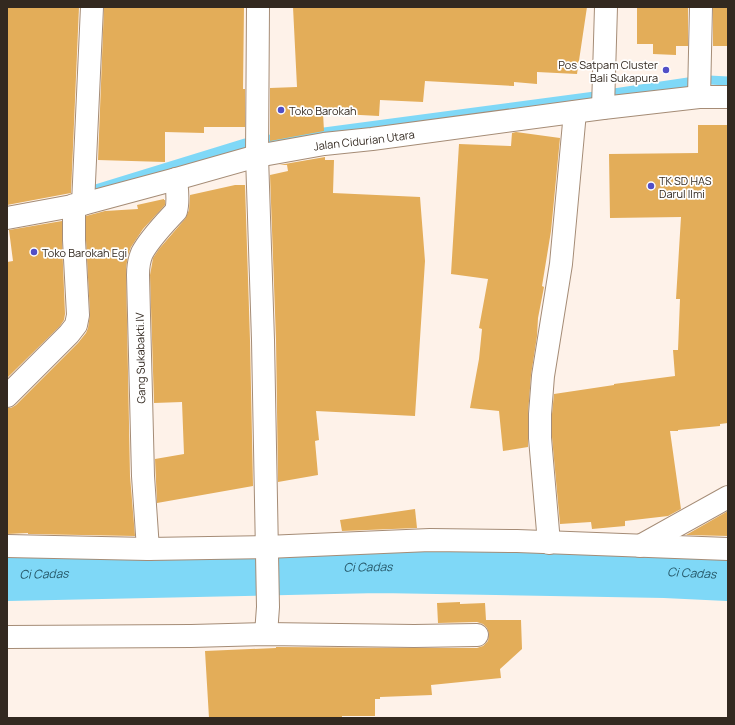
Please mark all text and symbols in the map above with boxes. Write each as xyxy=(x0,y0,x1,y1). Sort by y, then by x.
place label: Pos Satpam Cluster Bali Sukapura xyxy=(558,57,658,85)
marker: Pos Satpam Cluster Bali Sukapura xyxy=(661,65,671,75)
place label: Toko Barokah xyxy=(289,103,357,118)
marker: Toko Barokah xyxy=(276,105,286,115)
street label: Jalan Cidurian Utara xyxy=(312,126,415,153)
place label: TK SD HAS Darul Ilmi xyxy=(659,173,712,201)
marker: TK SD HAS Darul Ilmi xyxy=(646,181,656,191)
place label: Toko Barokah Egi xyxy=(42,245,127,260)
marker: Toko Barokah Egi xyxy=(29,247,39,257)
street label: Gang Sukabakti.IV xyxy=(132,312,148,404)
water label: Ci Cadas xyxy=(343,557,394,575)
water label: Ci Cadas xyxy=(667,563,718,582)
water label: Ci Cadas xyxy=(19,564,70,582)

